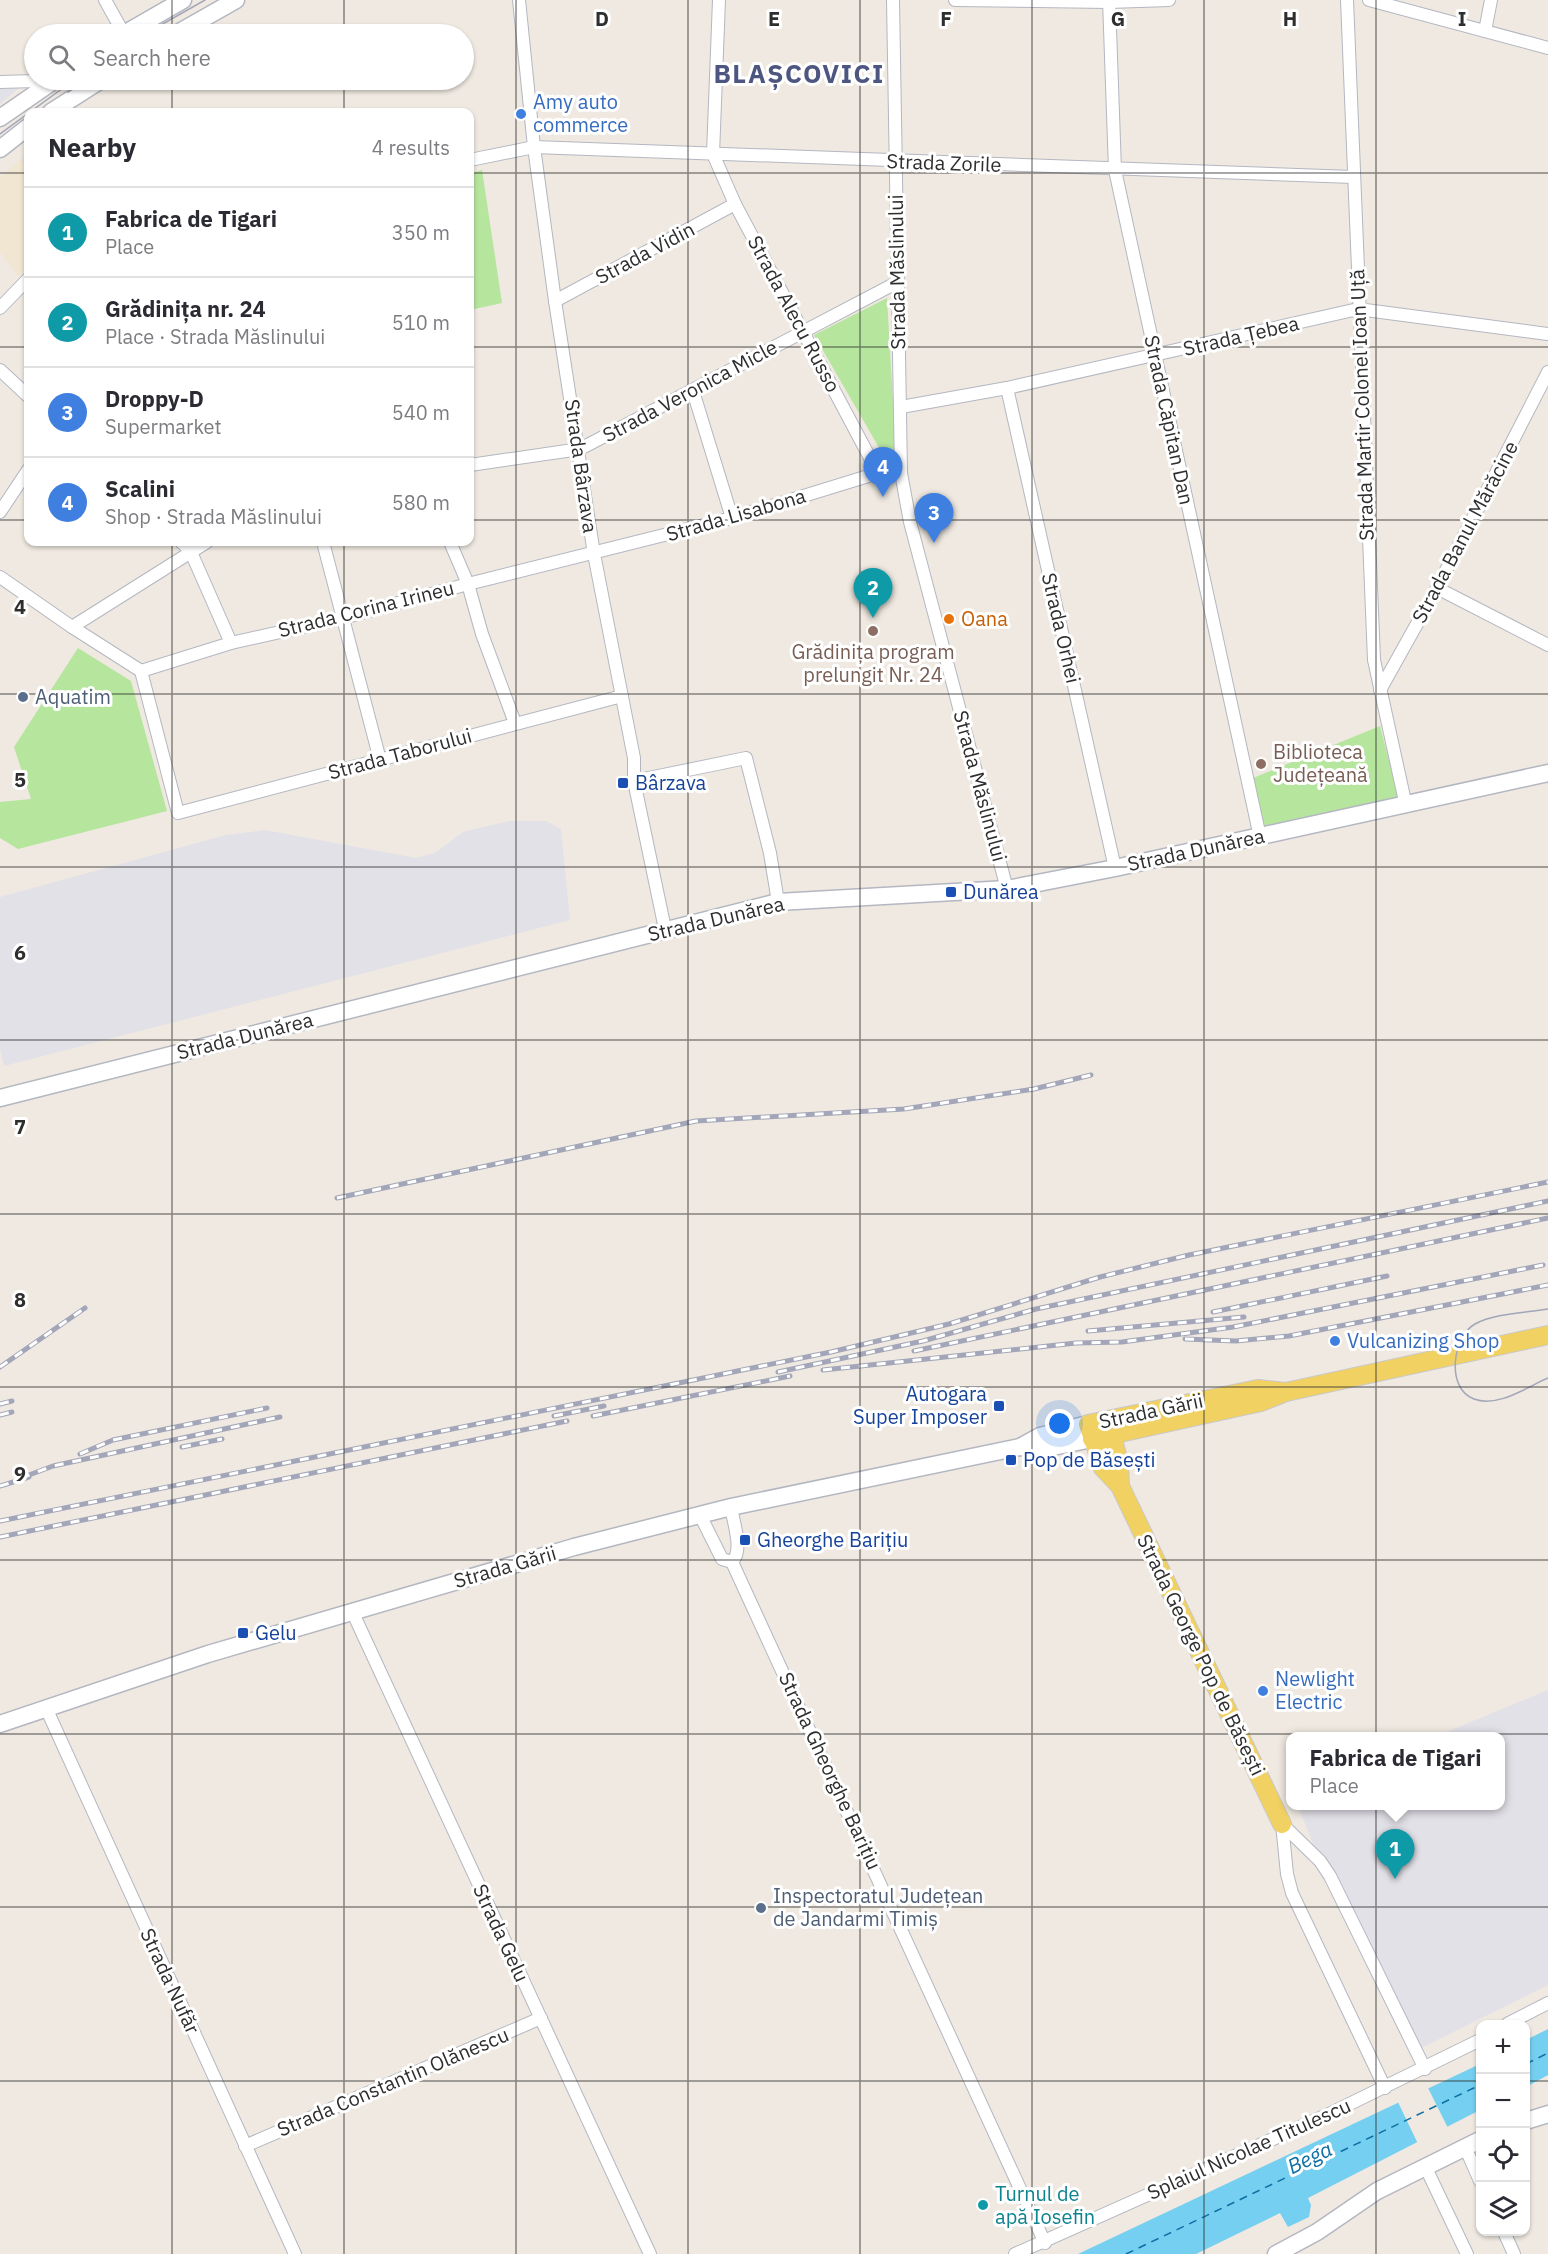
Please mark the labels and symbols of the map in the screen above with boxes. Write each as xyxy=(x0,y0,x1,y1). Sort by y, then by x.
text: D xyxy=(595,5,609,32)
text: E xyxy=(768,5,780,32)
text: F xyxy=(940,5,952,32)
text: G xyxy=(1111,5,1125,32)
text: H xyxy=(1283,5,1297,32)
text: I xyxy=(1458,5,1466,32)
district label: BLAȘCOVICI xyxy=(713,56,885,90)
place label: Amy auto commerce xyxy=(533,88,628,138)
marker: Amy auto commerce xyxy=(514,107,528,121)
street label: Strada Zorile xyxy=(886,147,1002,178)
street label: Strada Măslinului xyxy=(882,194,911,350)
street label: Strada Vidin xyxy=(590,215,699,290)
street label: Strada Alecu Russo xyxy=(742,231,847,397)
street label: Strada Martir Colonel Ioan Uță xyxy=(1343,268,1380,541)
street label: Strada Țebea xyxy=(1180,309,1302,362)
street label: Strada Veronica Micle xyxy=(598,333,782,448)
street label: Strada Căpitan Dan xyxy=(1138,333,1201,507)
street label: Strada Bârzava xyxy=(559,397,604,535)
street label: Strada Banul Mărăcine xyxy=(1405,436,1524,627)
pin: 4 xyxy=(864,448,902,497)
street label: Strada Lisabona xyxy=(663,482,809,547)
pin: 3 xyxy=(914,494,954,543)
pin: 2 xyxy=(854,568,892,618)
street label: Strada Orhei xyxy=(1036,570,1087,686)
street label: Strada Corina Irineu xyxy=(275,574,457,643)
text: 4 xyxy=(14,593,26,620)
place label: Oana xyxy=(961,605,1008,632)
marker: Oana xyxy=(942,612,956,626)
marker: Grădinița program prelungit Nr. 24 xyxy=(866,624,880,638)
place label: Grădinița program prelungit Nr. 24 xyxy=(791,638,955,688)
place label: Aquatim xyxy=(35,683,111,710)
marker: Aquatim xyxy=(16,690,30,704)
street label: Strada Măslinului xyxy=(947,707,1014,864)
street label: Strada Taborului xyxy=(325,721,475,786)
place label: Biblioteca Județeană xyxy=(1273,738,1368,788)
marker: Biblioteca Județeană xyxy=(1254,757,1268,771)
text: 5 xyxy=(14,766,26,793)
place label: Bârzava xyxy=(635,769,707,796)
marker: Bârzava xyxy=(616,776,630,790)
street label: Strada Dunărea xyxy=(1125,822,1267,877)
place label: Dunărea xyxy=(963,878,1039,905)
marker: Dunărea xyxy=(944,885,958,899)
street label: Strada Dunărea xyxy=(645,890,787,947)
text: 6 xyxy=(14,939,26,966)
street label: Strada Dunărea xyxy=(174,1005,316,1065)
text: 7 xyxy=(14,1113,26,1140)
text: 8 xyxy=(14,1286,26,1313)
place label: Vulcanizing Shop xyxy=(1347,1327,1499,1354)
marker: Vulcanizing Shop xyxy=(1328,1334,1342,1348)
place label: Autogara Super Imposer xyxy=(853,1380,987,1430)
street label: Strada Gării xyxy=(1096,1386,1205,1435)
marker: Autogara Super Imposer xyxy=(992,1399,1006,1413)
your location xyxy=(1045,1409,1074,1438)
place label: Pop de Băsești xyxy=(1023,1446,1156,1473)
marker: Pop de Băsești xyxy=(1004,1453,1018,1467)
text: 9 xyxy=(14,1460,26,1487)
place label: Gheorghe Barițiu xyxy=(757,1526,908,1553)
street label: Strada George Pop de Băsești xyxy=(1131,1530,1272,1780)
marker: Gheorghe Barițiu xyxy=(738,1533,752,1547)
street label: Strada Gării xyxy=(450,1539,559,1594)
place label: Gelu xyxy=(255,1619,297,1646)
marker: Gelu xyxy=(236,1626,250,1640)
place label: Newlight Electric xyxy=(1275,1665,1355,1715)
street label: Strada Gheorghe Barițiu xyxy=(773,1668,888,1874)
marker: Newlight Electric xyxy=(1256,1684,1270,1698)
pin: 1 xyxy=(1376,1830,1414,1879)
street label: Strada Gelu xyxy=(467,1879,536,1986)
place label: Inspectoratul Județean de Jandarmi Timiș xyxy=(773,1882,983,1932)
marker: Inspectoratul Județean de Jandarmi Timiș xyxy=(754,1901,768,1915)
street label: Strada Nufăr xyxy=(134,1924,207,2038)
street label: Strada Constantin Olănescu xyxy=(273,2020,513,2143)
street label: Splaiul Nicolae Titulescu xyxy=(1143,2091,1355,2206)
water label: Bega xyxy=(1282,2134,1337,2180)
place label: Turnul de apă Iosefin xyxy=(995,2180,1095,2230)
marker: Turnul de apă Iosefin xyxy=(976,2198,990,2212)

